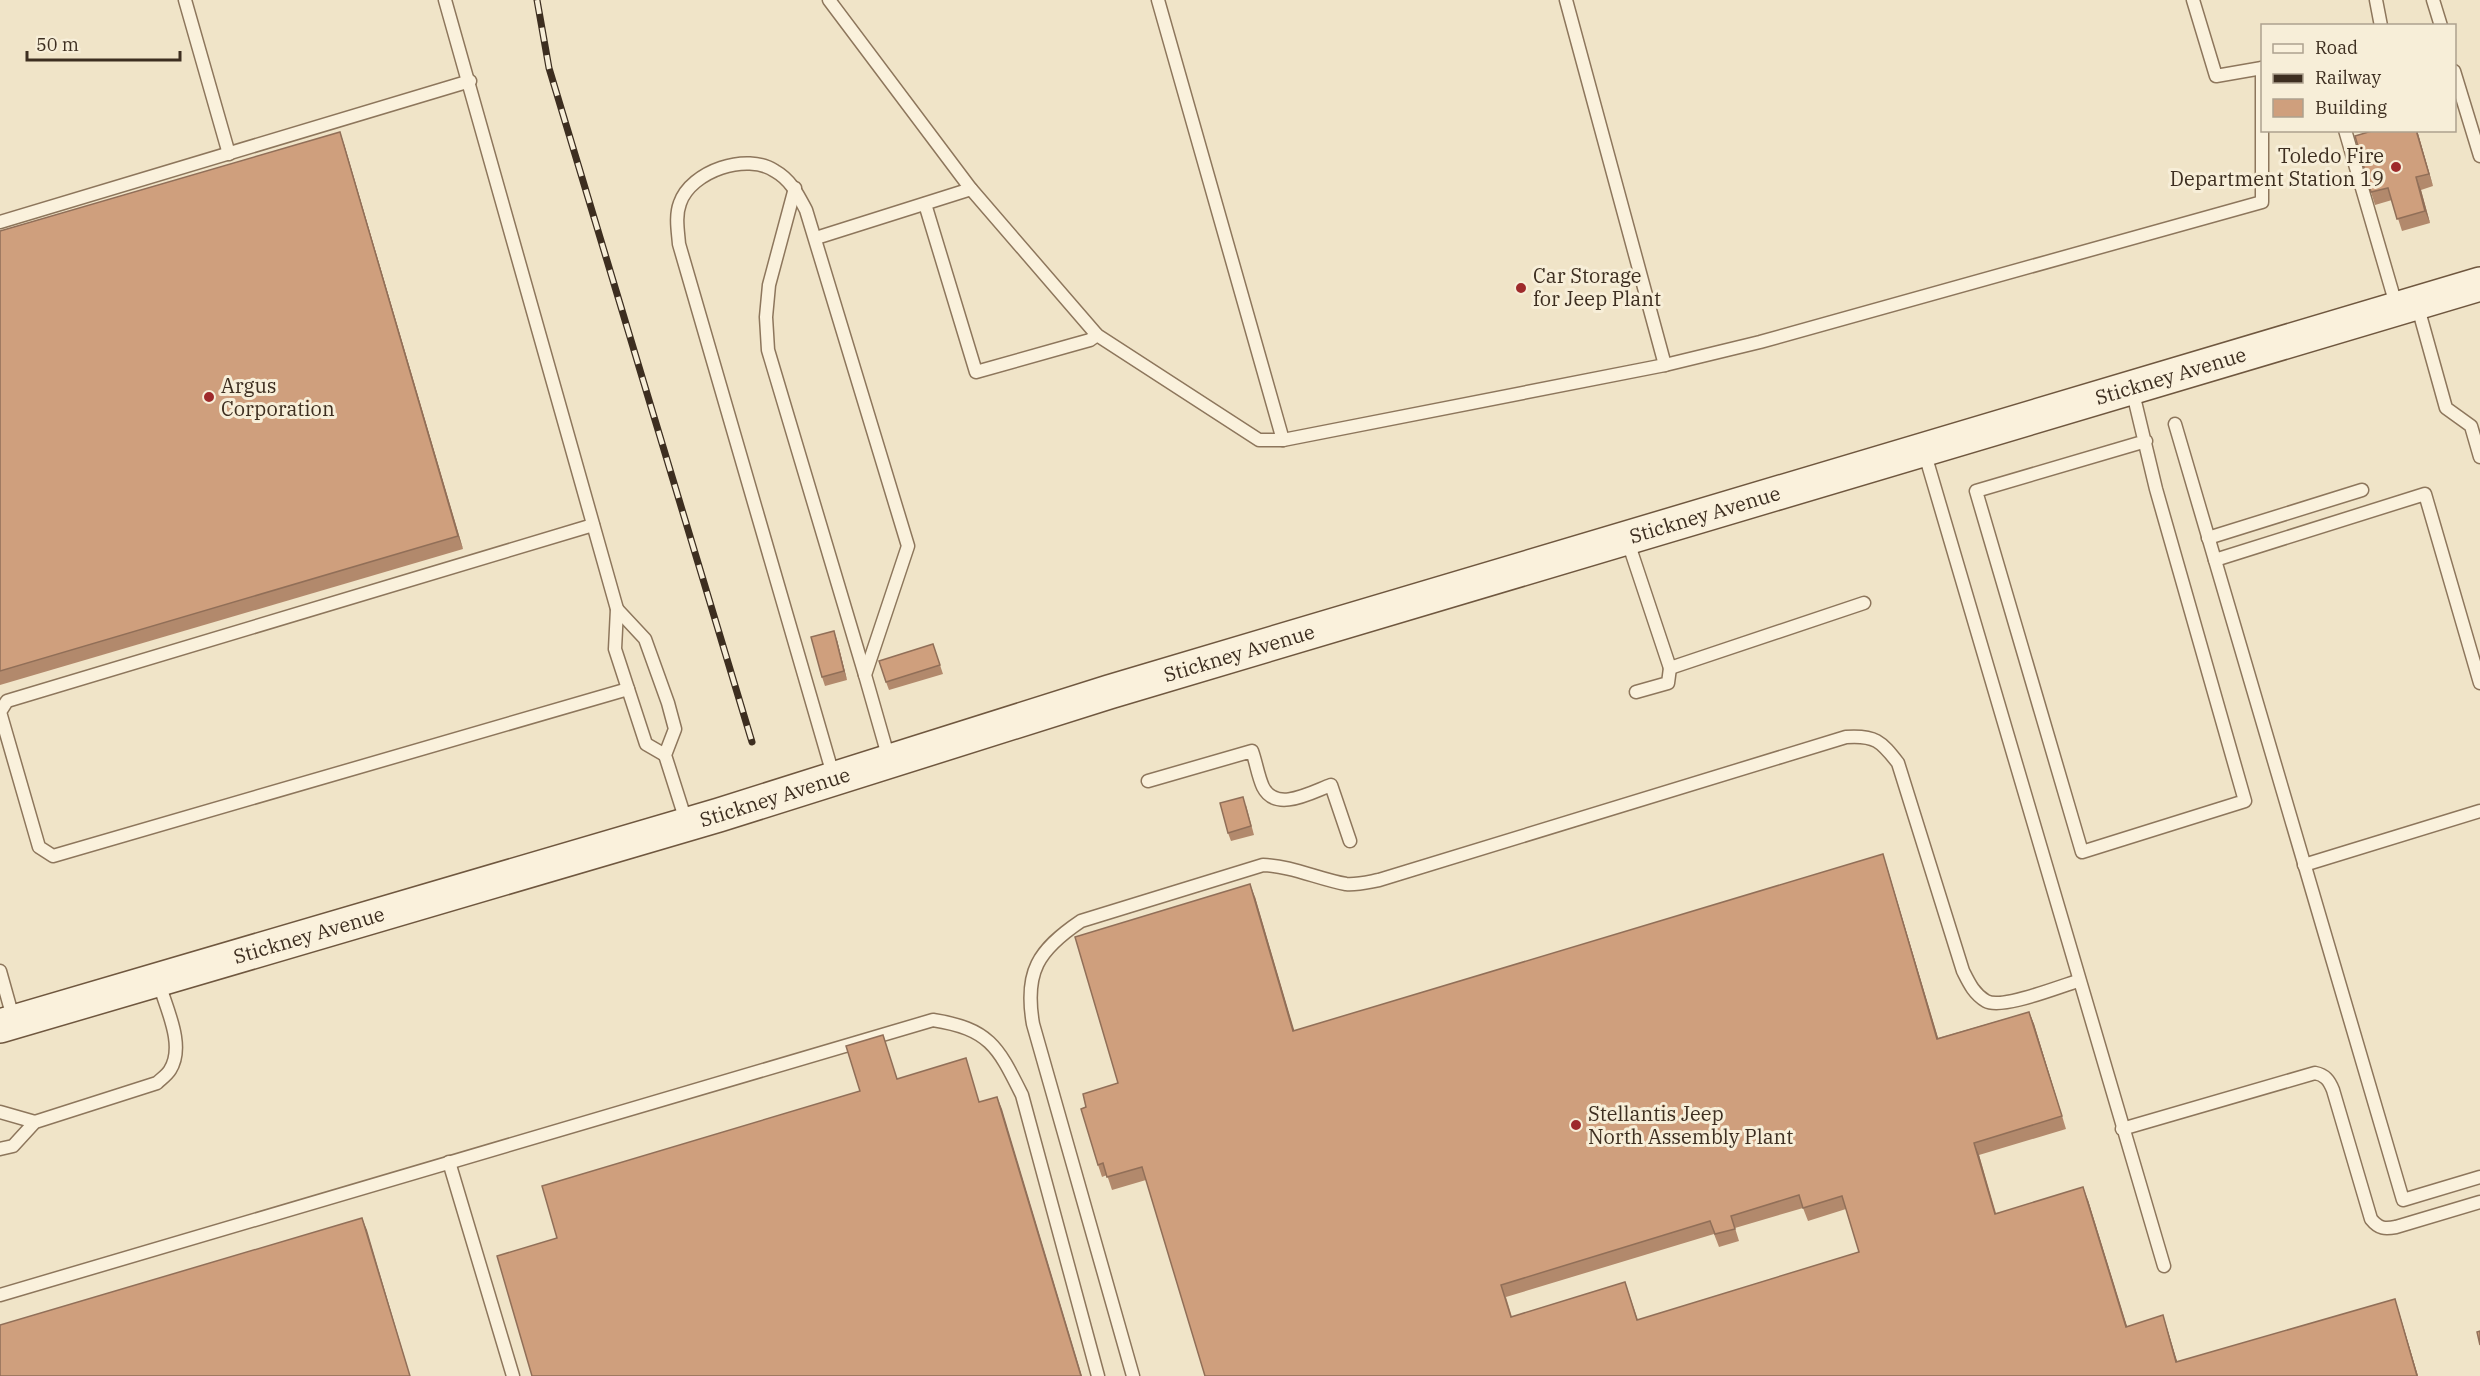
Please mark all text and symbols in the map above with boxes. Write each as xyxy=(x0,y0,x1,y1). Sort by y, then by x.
scale bar xyxy=(27,24,180,62)
legend xyxy=(2261,24,2456,132)
text: 50 m xyxy=(36,33,79,56)
text: Road xyxy=(2315,36,2358,59)
text: Railway xyxy=(2315,66,2381,89)
text: Building xyxy=(2315,96,2387,119)
place label: Toledo Fire Department Station 19 xyxy=(2170,142,2384,192)
marker: Toledo Fire Department Station 19 xyxy=(2389,160,2403,174)
place label: Car Storage for Jeep Plant xyxy=(1533,262,1661,312)
marker: Car Storage for Jeep Plant xyxy=(1514,281,1528,295)
street label: Stickney Avenue xyxy=(2092,340,2249,411)
place label: Argus Corporation xyxy=(221,372,335,422)
marker: Argus Corporation xyxy=(202,390,216,404)
street label: Stickney Avenue xyxy=(1626,479,1784,549)
street label: Stickney Avenue xyxy=(1160,618,1318,688)
street label: Stickney Avenue xyxy=(696,761,853,833)
street label: Stickney Avenue xyxy=(230,900,388,970)
place label: Stellantis Jeep North Assembly Plant xyxy=(1588,1100,1793,1150)
marker: Stellantis Jeep North Assembly Plant xyxy=(1569,1118,1583,1132)

